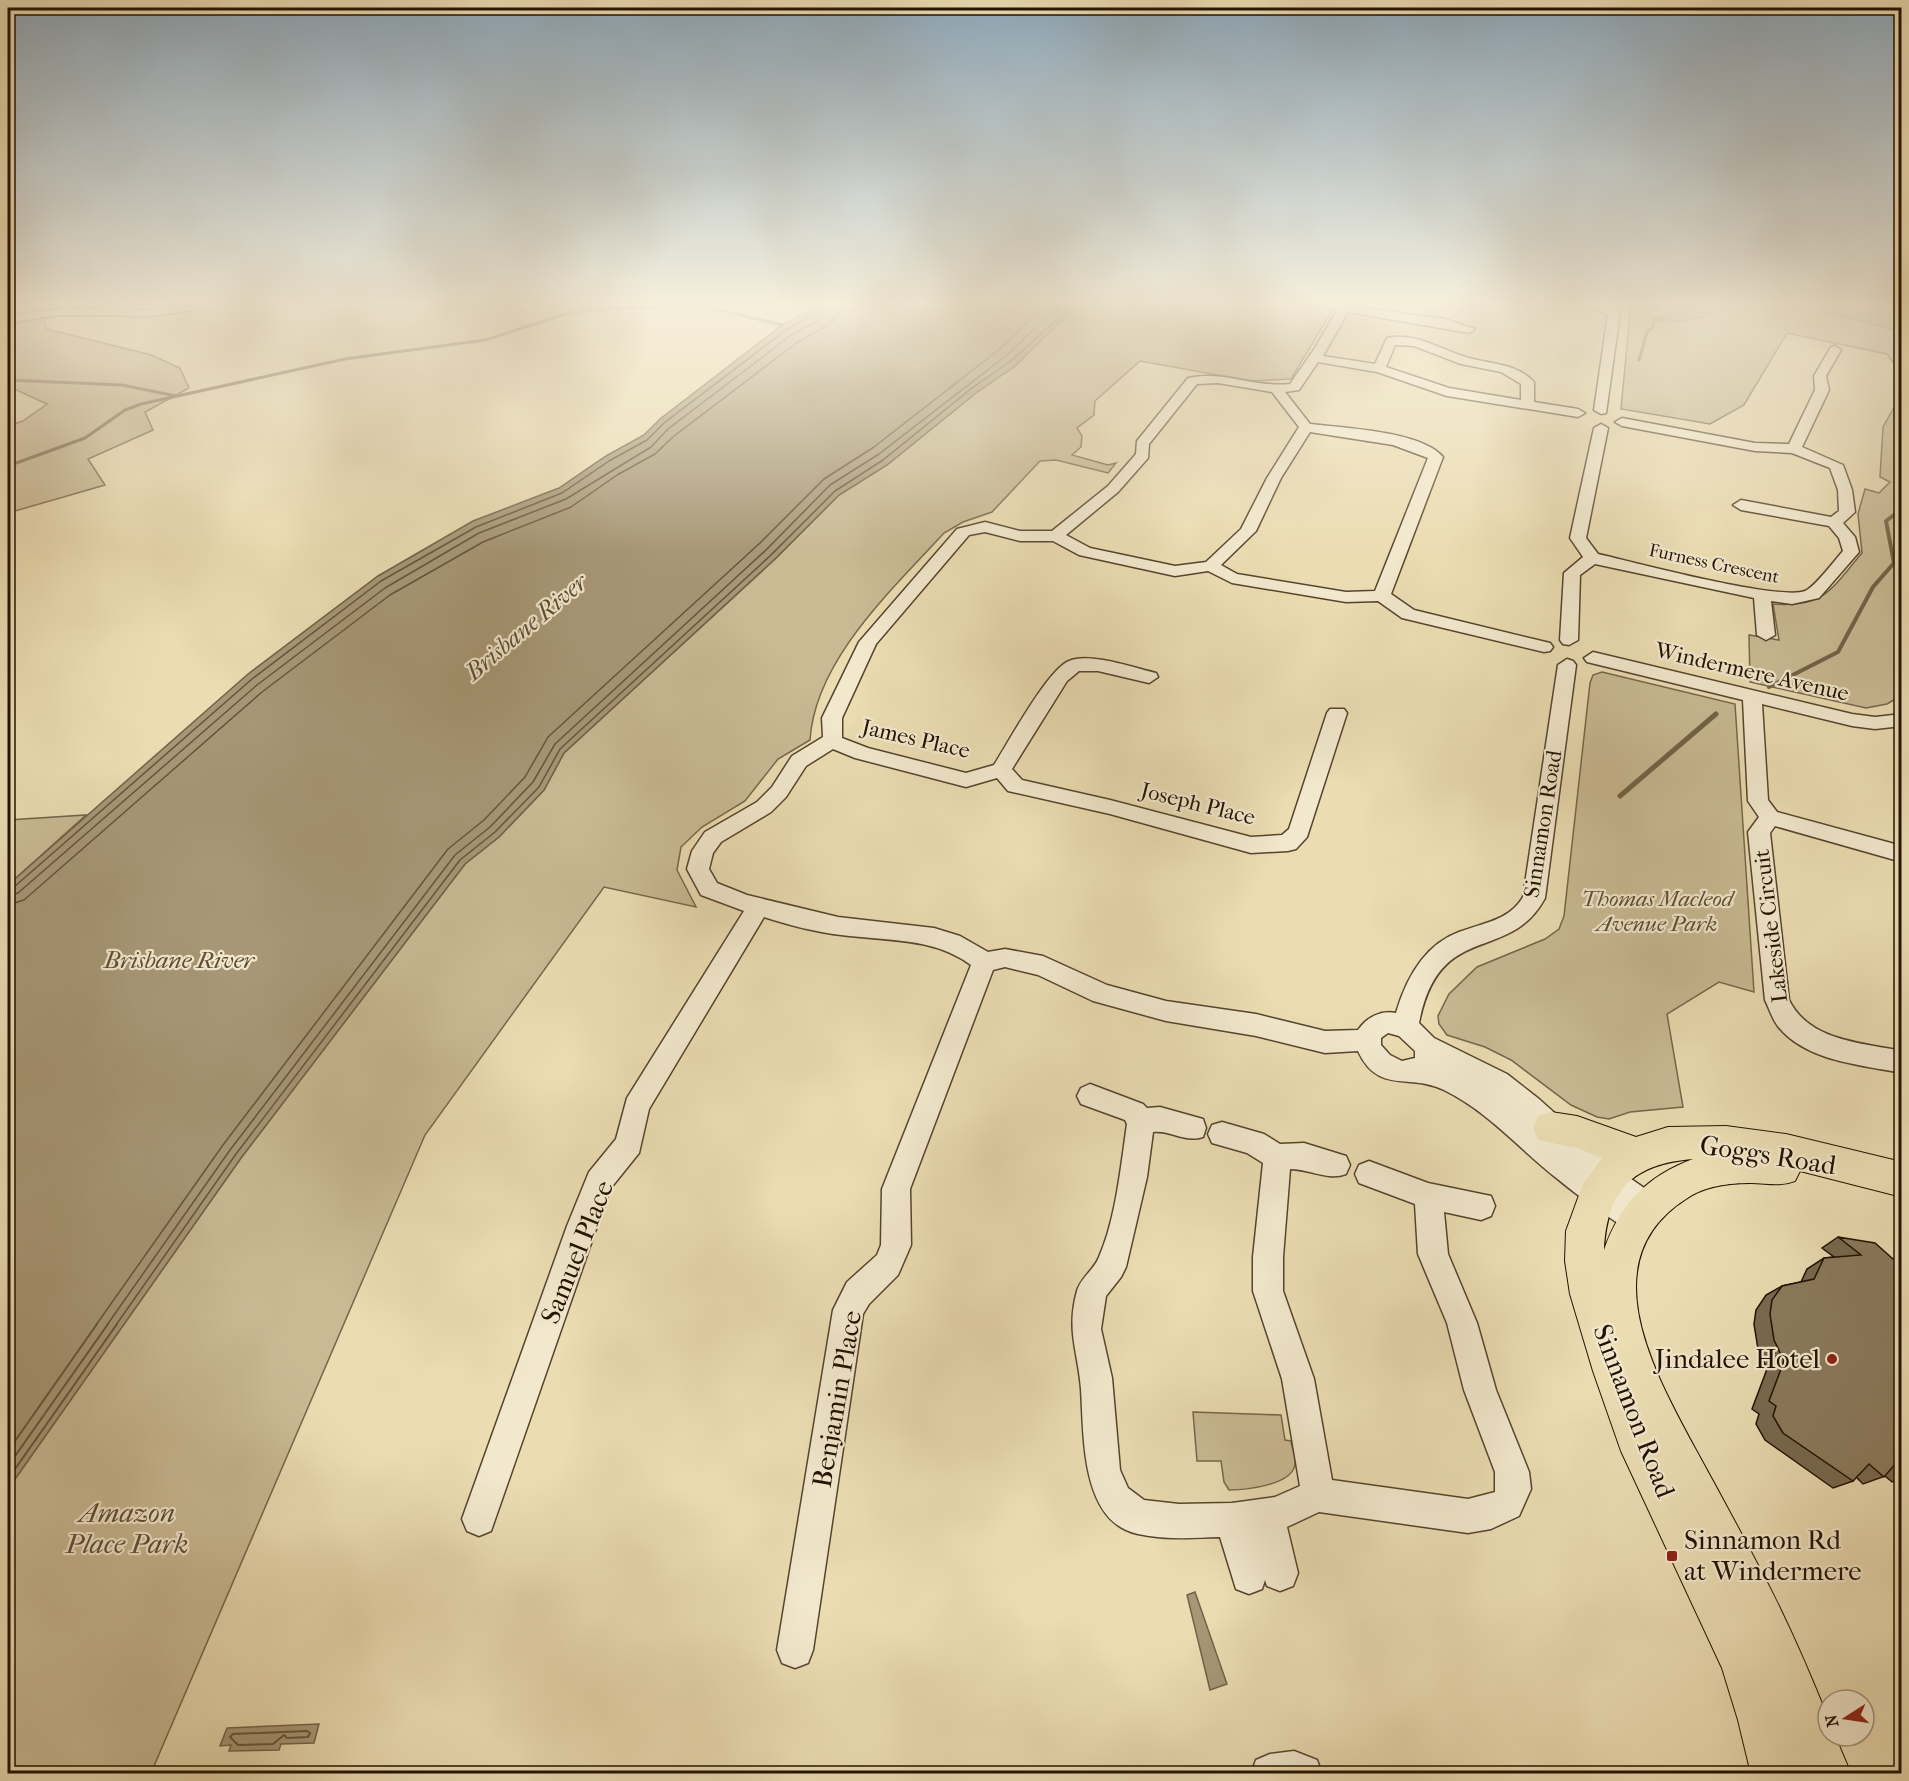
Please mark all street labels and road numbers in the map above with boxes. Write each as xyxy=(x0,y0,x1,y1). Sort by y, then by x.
street label: Furness Crescent xyxy=(1647,540,1782,588)
street label: Windermere Avenue xyxy=(1652,637,1851,707)
street label: James Place xyxy=(858,714,973,764)
street label: Sinnamon Road xyxy=(1518,747,1568,900)
street label: Joseph Place xyxy=(1136,777,1258,831)
street label: Lakeside Circuit xyxy=(1749,848,1793,1004)
street label: Goggs Road xyxy=(1698,1128,1839,1182)
street label: Samuel Place xyxy=(534,1176,620,1328)
street label: Benjamin Place xyxy=(806,1308,868,1490)
street label: Sinnamon Road xyxy=(1586,1320,1682,1502)

